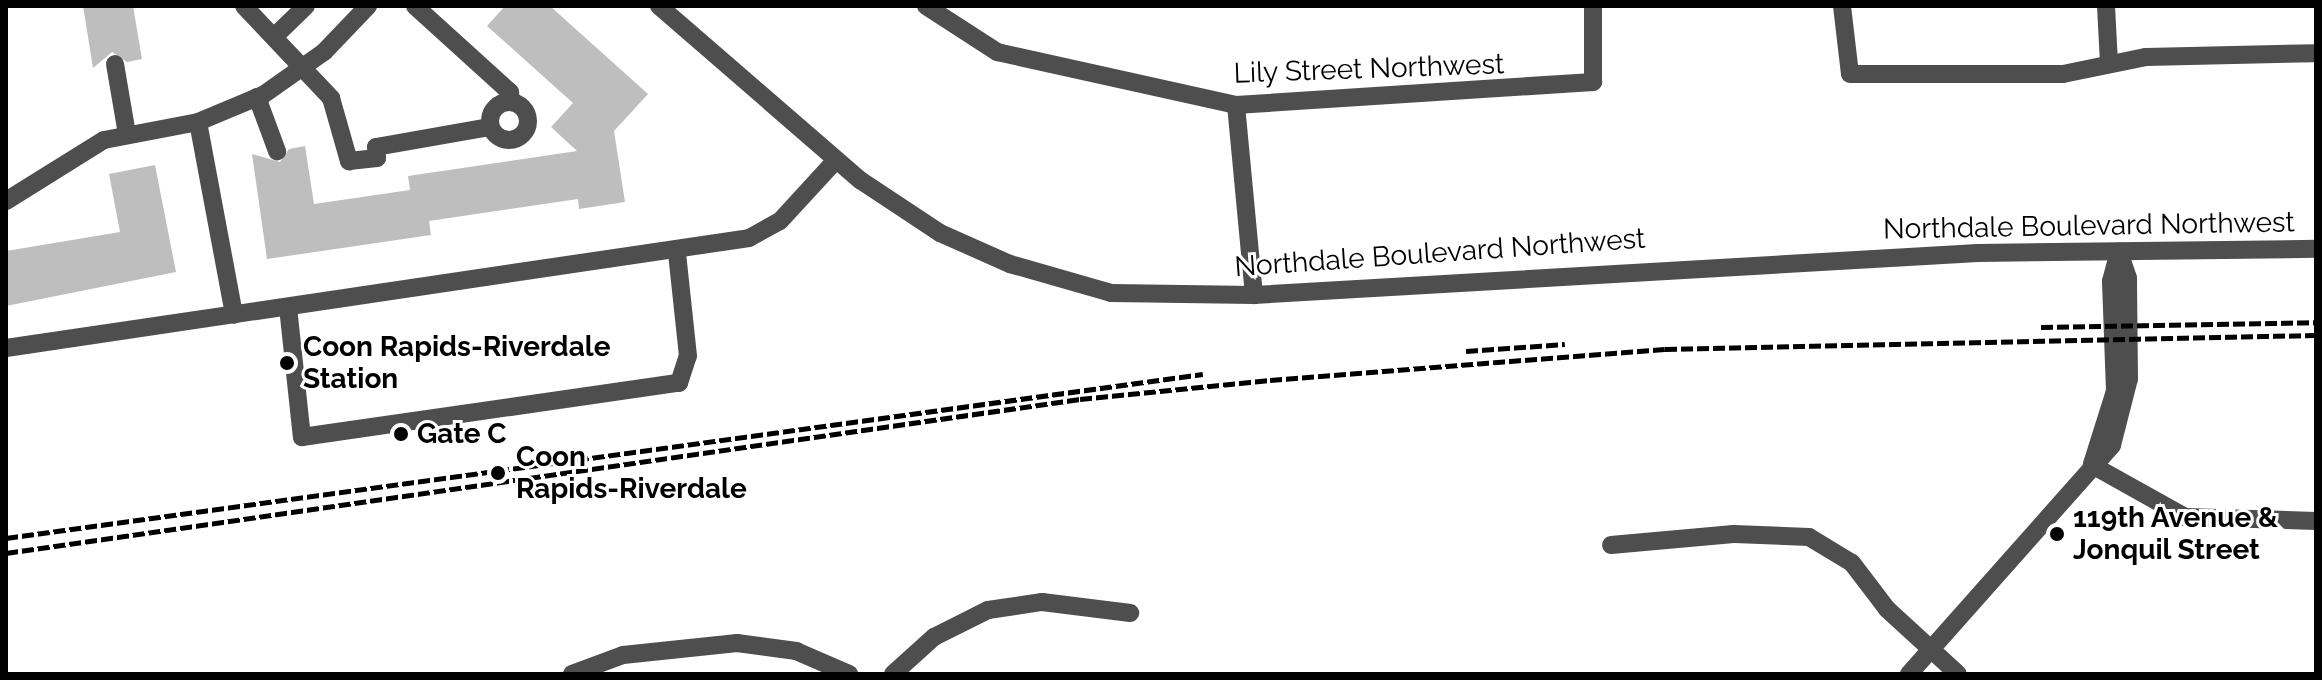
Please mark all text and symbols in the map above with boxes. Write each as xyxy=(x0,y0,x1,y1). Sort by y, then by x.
street label: Lily Street Northwest xyxy=(1233,47,1505,91)
street label: Northdale Boulevard Northwest xyxy=(1883,206,2295,246)
street label: Northdale Boulevard Northwest xyxy=(1233,222,1647,284)
place label: Coon Rapids-Riverdale Station xyxy=(303,330,610,396)
marker: Coon Rapids-Riverdale Station xyxy=(278,354,296,372)
place label: Gate C xyxy=(417,417,507,451)
marker: Gate C xyxy=(392,425,410,443)
place label: Coon Rapids-Riverdale xyxy=(516,440,747,506)
marker: Coon Rapids-Riverdale xyxy=(487,462,509,484)
place label: 119th Avenue & Jonquil Street xyxy=(2073,501,2279,567)
marker: 119th Avenue & Jonquil Street xyxy=(2048,525,2066,543)

